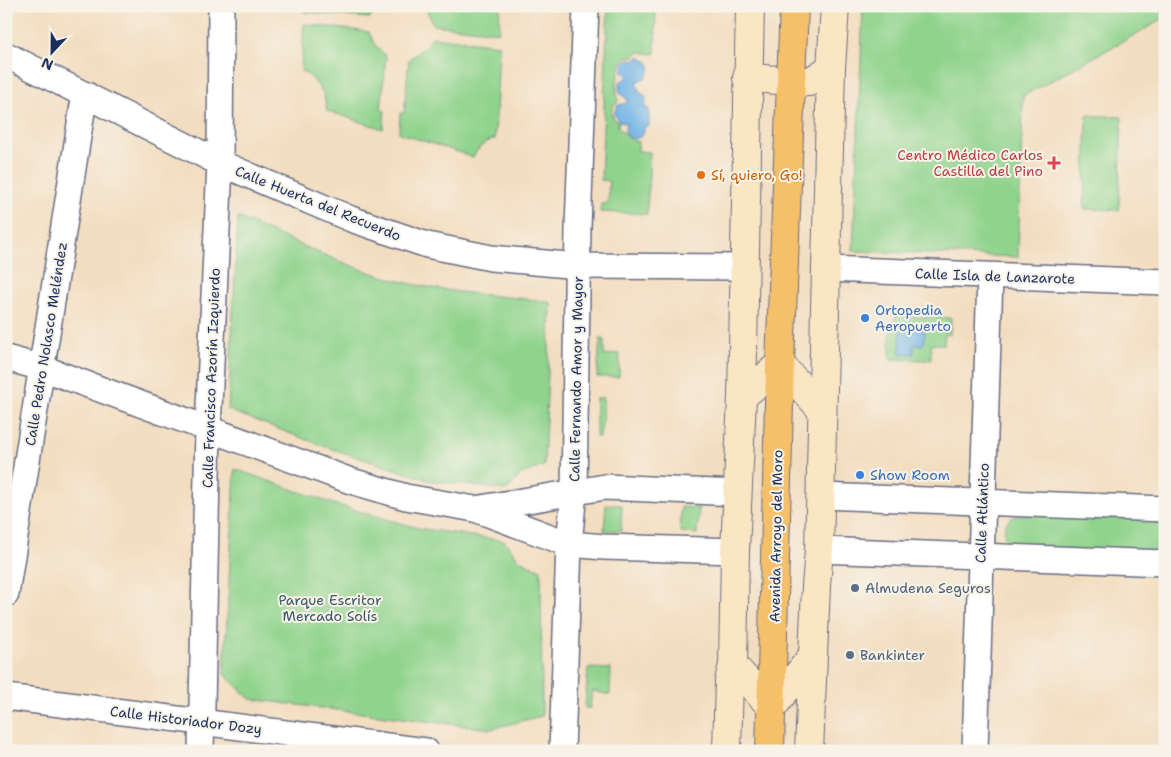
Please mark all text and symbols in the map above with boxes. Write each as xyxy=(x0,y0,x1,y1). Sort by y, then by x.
north arrow xyxy=(28,28,78,78)
text: N xyxy=(39,54,56,74)
place label: Centro Médico Carlos Castilla del Pino xyxy=(897,146,1043,180)
marker: Centro Médico Carlos Castilla del Pino xyxy=(1047,156,1061,170)
street label: Calle Huerta del Recuerdo xyxy=(232,161,404,245)
place label: Sí, quiero, Go! xyxy=(711,166,803,184)
marker: Sí, quiero, Go! xyxy=(695,169,707,181)
street label: Calle Pedro Nolasco Meléndez xyxy=(21,241,71,447)
street label: Calle Isla de Lanzarote xyxy=(915,264,1076,288)
street label: Calle Francisco Azorín Izquierdo xyxy=(198,267,224,489)
street label: Calle Fernando Amor y Mayor xyxy=(565,275,587,482)
place label: Ortopedia Aeropuerto xyxy=(875,301,951,335)
marker: Ortopedia Aeropuerto xyxy=(859,312,871,324)
street label: Avenida Arroyo del Moro xyxy=(765,449,787,623)
street label: Calle Atlántico xyxy=(971,463,993,563)
place label: Show Room xyxy=(870,466,950,484)
marker: Show Room xyxy=(854,469,866,481)
place label: Almudena Seguros xyxy=(865,579,991,597)
marker: Almudena Seguros xyxy=(849,582,861,594)
park label: Parque Escritor Mercado Solís xyxy=(278,591,382,625)
place label: Bankinter xyxy=(860,646,926,664)
marker: Bankinter xyxy=(844,649,856,661)
street label: Calle Historiador Dozy xyxy=(109,702,263,738)

